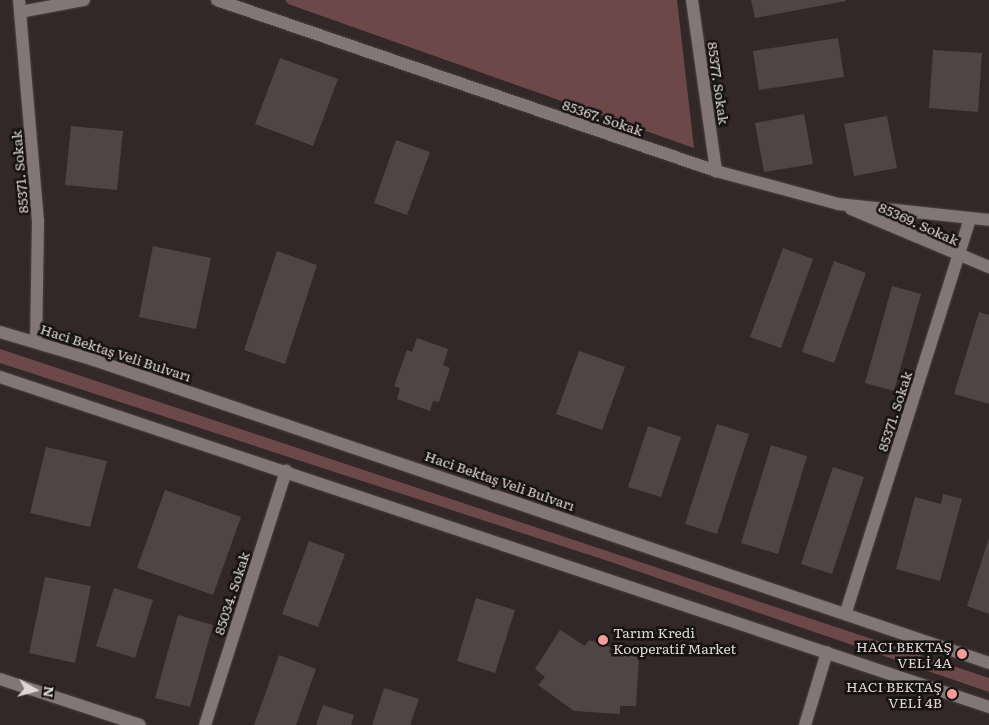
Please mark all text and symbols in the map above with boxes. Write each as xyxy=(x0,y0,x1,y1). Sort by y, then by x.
street label: 85377. Sokak xyxy=(705,41,733,125)
street label: 85367. Sokak xyxy=(561,95,645,139)
street label: 85371. Sokak xyxy=(7,130,31,214)
street label: 85369. Sokak xyxy=(876,198,962,248)
street label: Haci Bektaş Veli Bulvarı xyxy=(38,320,194,384)
street label: 85371. Sokak xyxy=(873,369,915,453)
street label: Haci Bektaş Veli Bulvarı xyxy=(423,446,577,514)
street label: 85034. Sokak xyxy=(210,549,252,637)
place label: Tarım Kredi Kooperatif Market xyxy=(613,624,736,656)
marker: Tarım Kredi Kooperatif Market xyxy=(597,634,609,646)
place label: HACI BEKTAŞ VELİ 4A xyxy=(856,638,952,670)
marker: HACI BEKTAŞ VELİ 4A xyxy=(956,648,968,660)
north arrow xyxy=(10,665,60,715)
place label: HACI BEKTAŞ VELİ 4B xyxy=(846,678,942,710)
text: N xyxy=(39,685,61,699)
marker: HACI BEKTAŞ VELİ 4B xyxy=(946,688,958,700)

